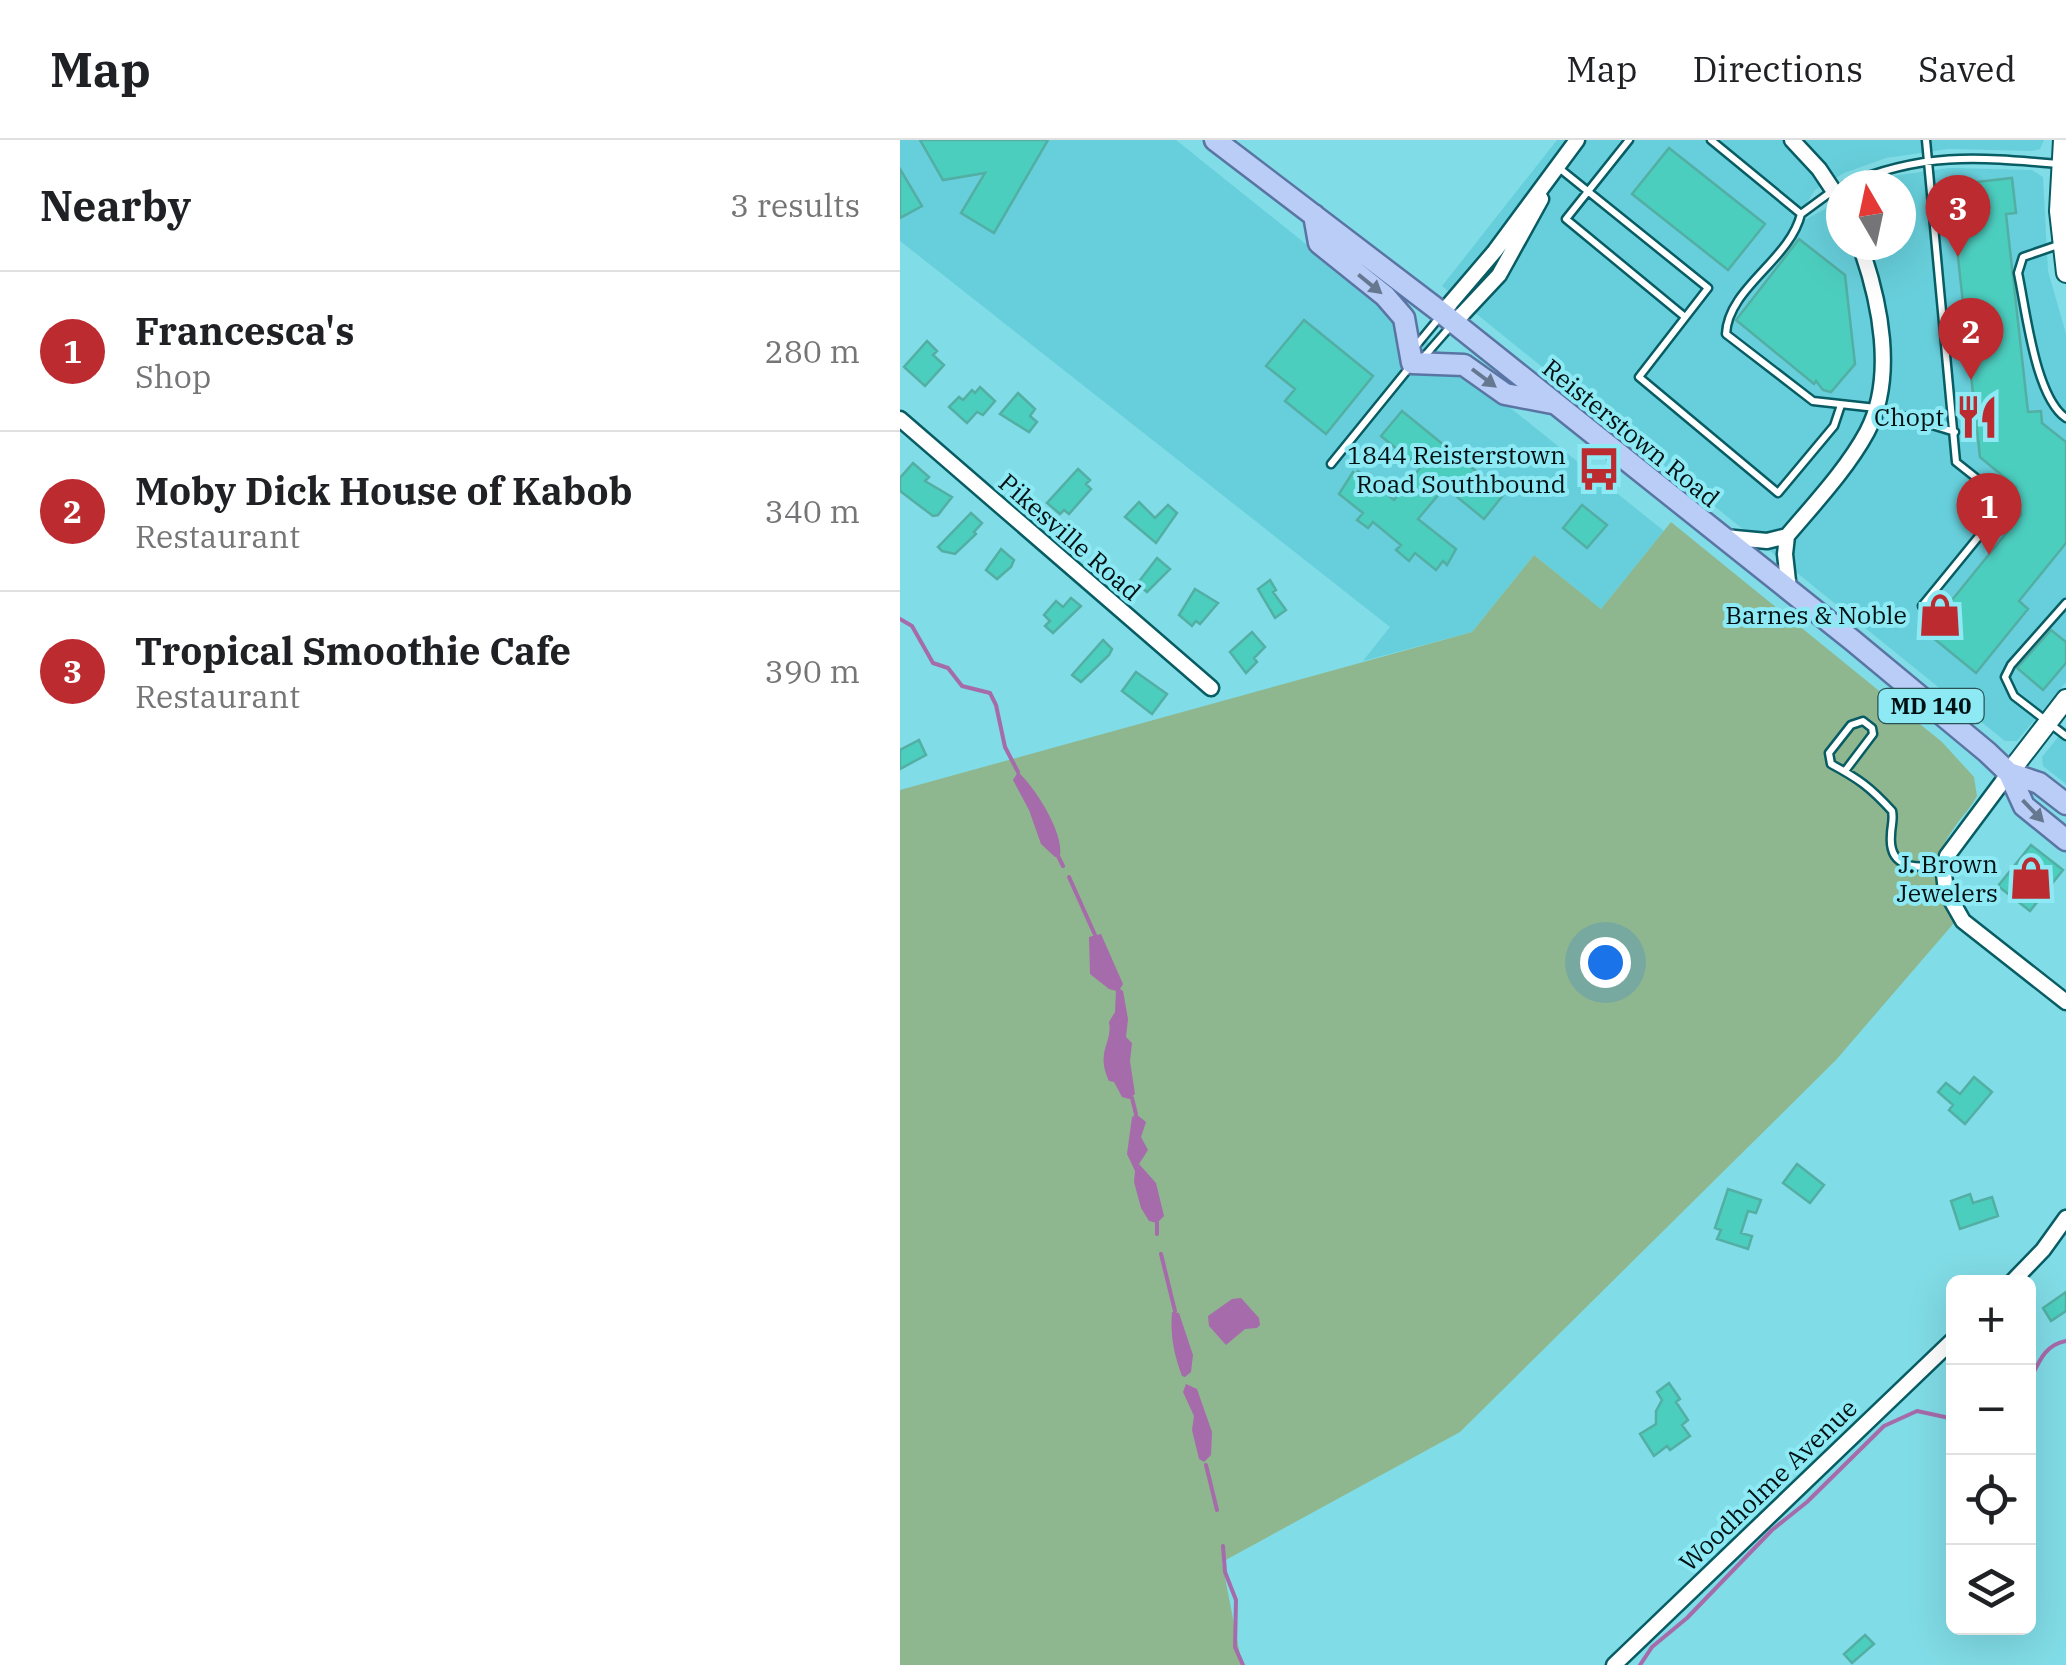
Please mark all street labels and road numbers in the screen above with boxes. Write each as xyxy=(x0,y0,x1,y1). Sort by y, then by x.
street label: Reisterstown Road xyxy=(1536,351,1727,514)
street label: Pikesville Road xyxy=(992,466,1148,608)
road number: MD 140 xyxy=(1878,689,1984,723)
street label: Woodholme Avenue xyxy=(1672,1391,1864,1578)

